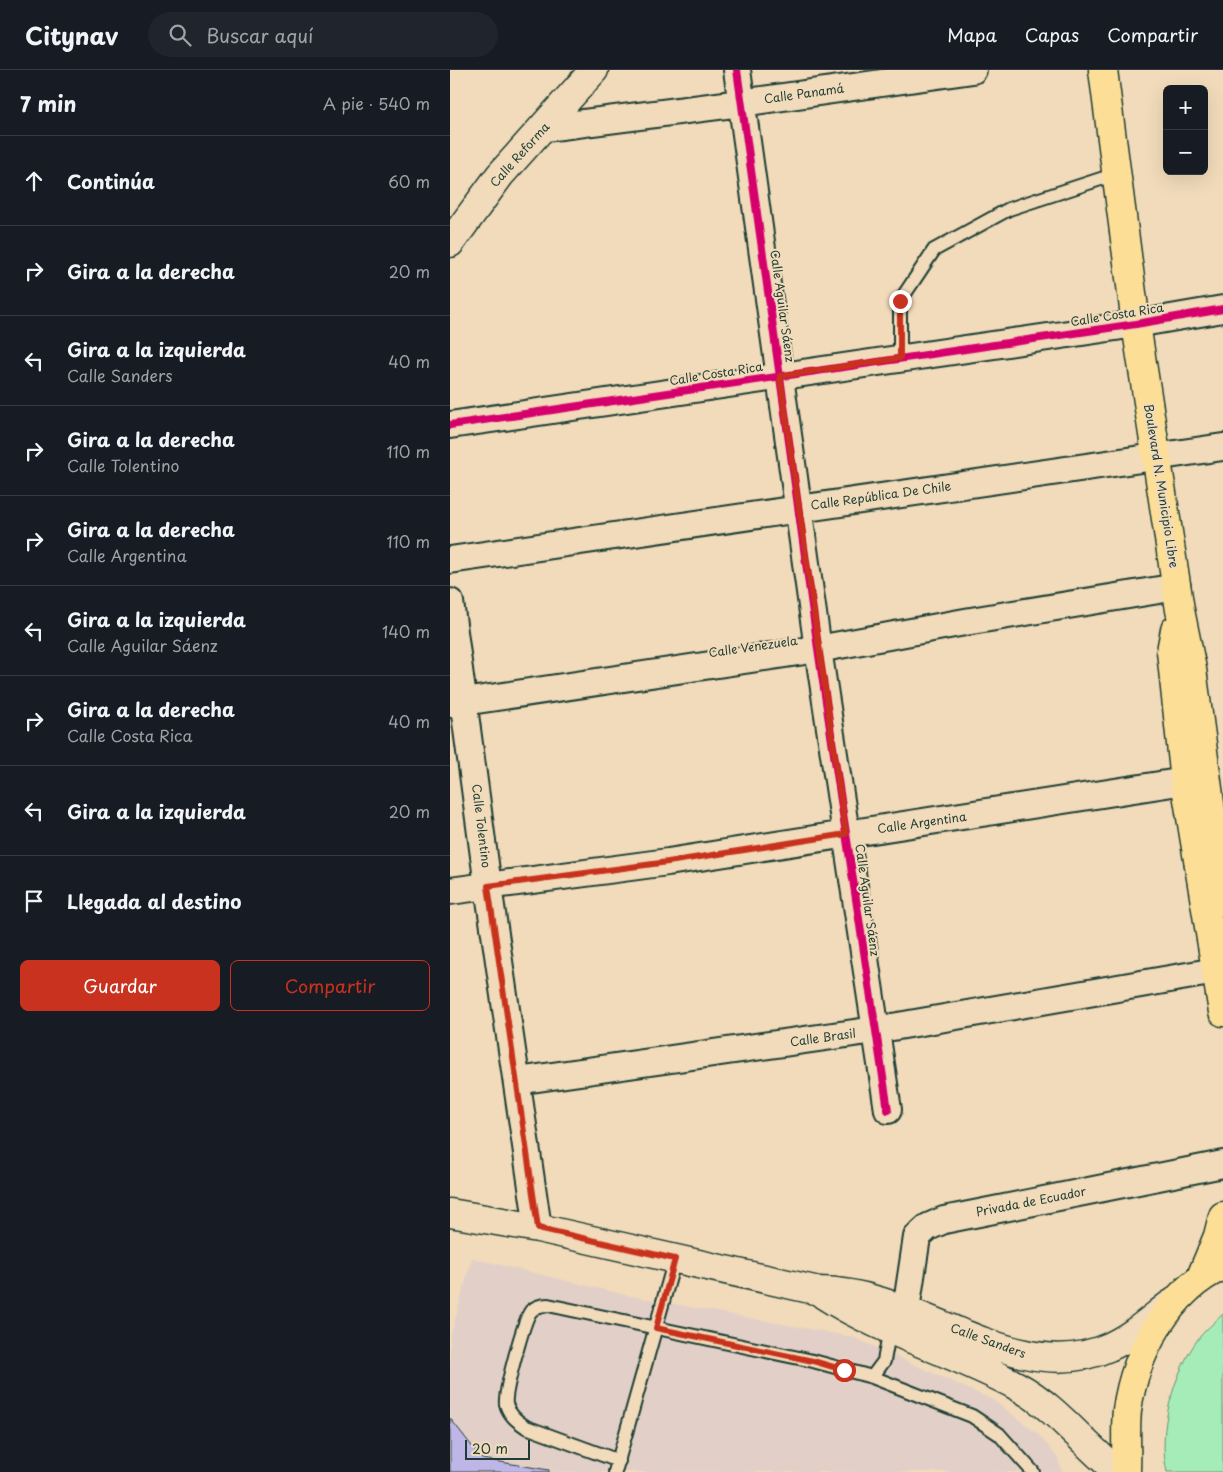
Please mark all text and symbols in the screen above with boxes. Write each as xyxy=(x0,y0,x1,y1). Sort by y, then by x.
search box xyxy=(148,12,498,57)
text: Citynav xyxy=(25,17,118,53)
icon: search xyxy=(166,21,194,49)
text: Buscar aquí xyxy=(206,21,313,49)
text: Mapa xyxy=(947,21,997,48)
text: Capas xyxy=(1025,21,1079,48)
text: Compartir xyxy=(1107,21,1198,48)
street label: Calle Panamá xyxy=(763,78,845,108)
map controls xyxy=(1163,85,1208,175)
button: + xyxy=(1163,85,1208,130)
text: 7 min xyxy=(20,87,76,119)
text: A pie · 540 m xyxy=(323,91,430,115)
street label: Calle Reforma xyxy=(485,118,554,191)
button: − xyxy=(1163,130,1208,175)
icon: ahead xyxy=(20,167,48,195)
text: Continúa xyxy=(67,167,155,195)
text: 60 m xyxy=(388,169,430,193)
street label: Calle Aguilar Sáenz xyxy=(766,249,800,363)
icon: right xyxy=(20,257,48,285)
text: Gira a la derecha xyxy=(67,257,235,285)
text: 20 m xyxy=(389,259,430,283)
route end xyxy=(889,290,912,313)
street label: Calle Costa Rica xyxy=(1069,298,1165,330)
text: Gira a la izquierda xyxy=(67,335,246,363)
icon: left xyxy=(20,347,48,375)
text: 40 m xyxy=(388,349,430,373)
street label: Calle Costa Rica xyxy=(668,357,764,389)
text: Calle Sanders xyxy=(67,363,172,387)
street label: Boulevard N. Municipio Libre xyxy=(1140,403,1184,570)
text: Gira a la derecha xyxy=(67,425,235,453)
icon: right xyxy=(20,437,48,465)
text: 110 m xyxy=(387,439,430,463)
text: Calle Tolentino xyxy=(67,453,180,477)
street label: Calle República De Chile xyxy=(809,476,953,514)
text: Gira a la derecha xyxy=(67,515,235,543)
icon: right xyxy=(20,527,48,555)
text: 110 m xyxy=(387,529,430,553)
text: Calle Argentina xyxy=(67,543,187,567)
text: Gira a la izquierda xyxy=(67,605,246,633)
icon: left xyxy=(20,617,48,645)
text: 140 m xyxy=(382,619,430,643)
street label: Calle Venezuela xyxy=(707,631,799,661)
text: Calle Aguilar Sáenz xyxy=(67,633,218,657)
text: Gira a la derecha xyxy=(67,695,235,723)
icon: right xyxy=(20,707,48,735)
text: 40 m xyxy=(388,709,430,733)
text: Calle Costa Rica xyxy=(67,723,193,747)
street label: Calle Tolentino xyxy=(468,783,496,869)
icon: left xyxy=(20,797,48,825)
text: Gira a la izquierda xyxy=(67,797,246,825)
text: 20 m xyxy=(389,799,430,823)
street label: Calle Argentina xyxy=(876,807,968,837)
street label: Calle Aguilar Sáenz xyxy=(851,843,885,957)
icon: arrive xyxy=(20,887,48,915)
text: Llegada al destino xyxy=(67,887,241,915)
button: Guardar xyxy=(20,960,220,1011)
button: Compartir xyxy=(230,960,430,1011)
street label: Calle Brasil xyxy=(789,1023,857,1051)
street label: Privada de Ecuador xyxy=(974,1181,1088,1221)
street label: Calle Sanders xyxy=(948,1318,1029,1362)
route start xyxy=(833,1359,856,1382)
scale bar xyxy=(465,1437,530,1460)
text: 20 m xyxy=(472,1438,508,1459)

